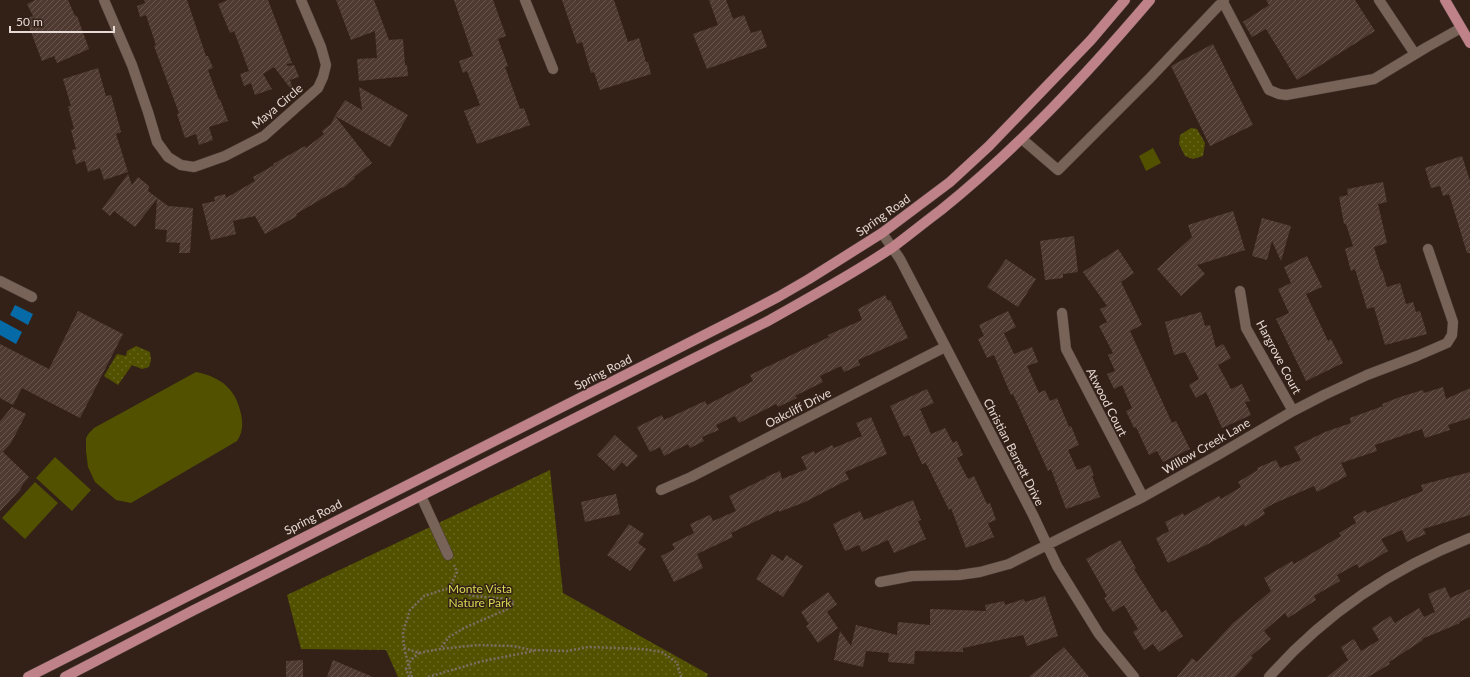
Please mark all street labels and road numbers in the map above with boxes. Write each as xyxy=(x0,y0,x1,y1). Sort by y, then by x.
street label: Maya Circle xyxy=(249,80,305,132)
street label: Spring Road xyxy=(853,191,913,239)
street label: Hargrove Court xyxy=(1253,317,1305,397)
street label: Spring Road xyxy=(572,351,634,393)
street label: Atwood Court xyxy=(1083,365,1131,439)
street label: Oakcliff Drive xyxy=(762,385,834,431)
street label: Christian Barrett Drive xyxy=(980,396,1048,508)
street label: Willow Creek Lane xyxy=(1159,415,1253,477)
street label: Spring Road xyxy=(282,496,344,538)

